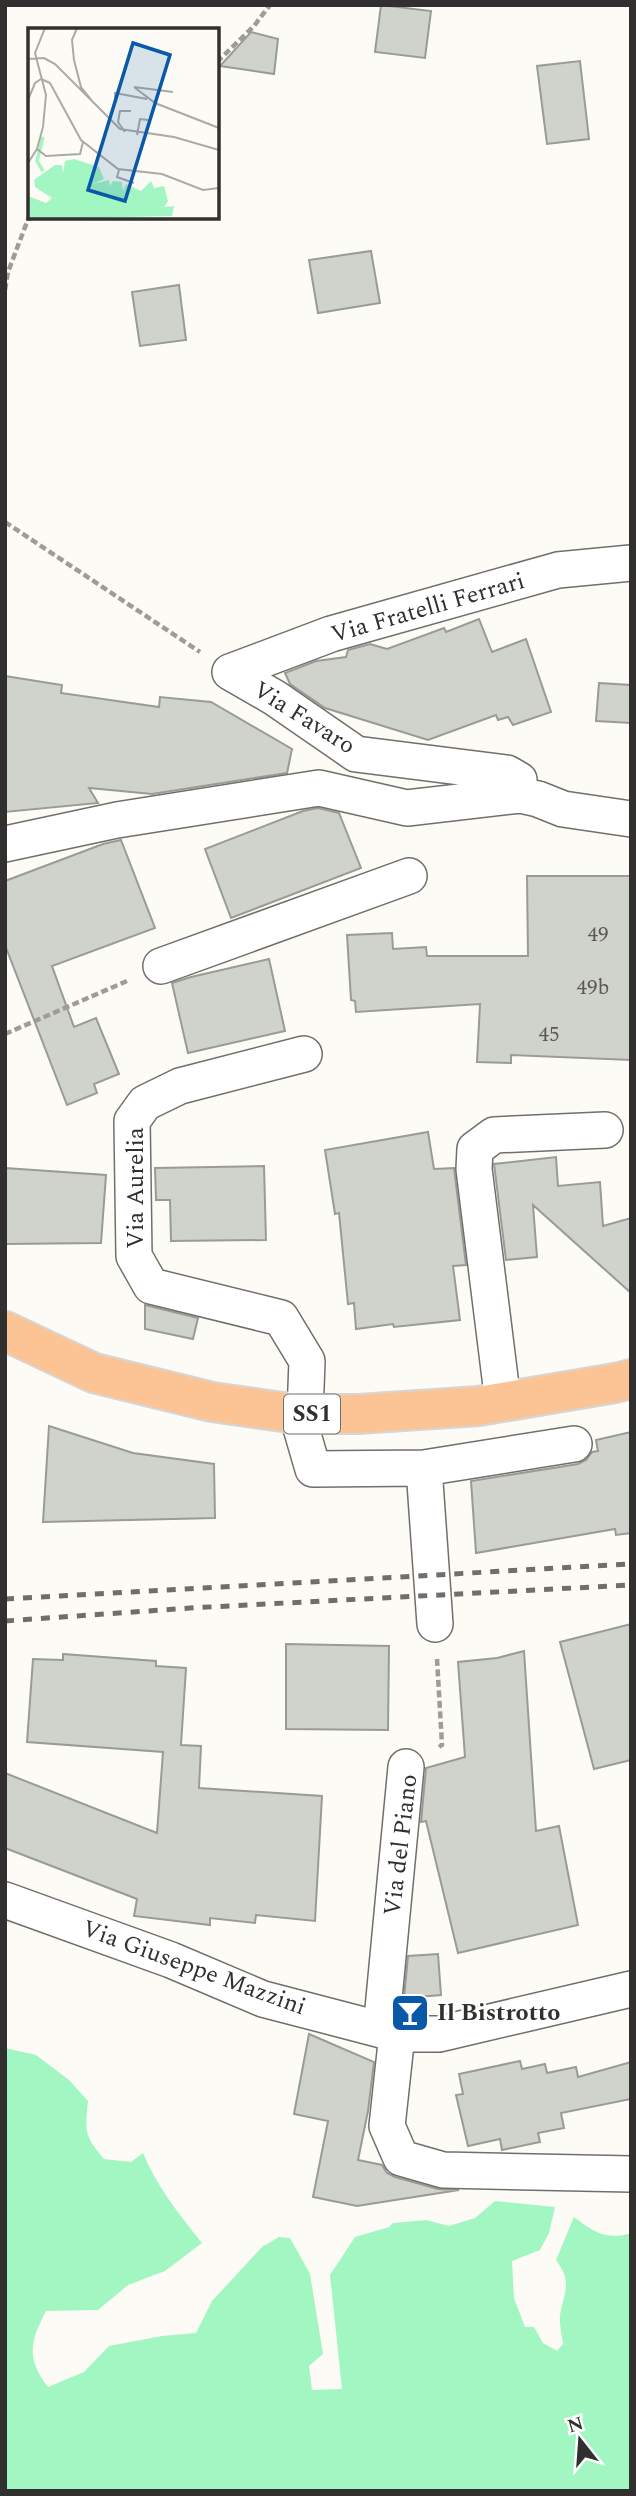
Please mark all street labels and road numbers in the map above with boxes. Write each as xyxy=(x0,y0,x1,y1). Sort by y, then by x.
street label: Via Fratelli Ferrari xyxy=(327,563,529,653)
street label: Via Favaro xyxy=(246,672,362,764)
street label: Via Aurelia xyxy=(118,1127,154,1249)
road number: SS1 xyxy=(284,1394,340,1434)
street label: Via del Piano xyxy=(374,1772,428,1918)
street label: Via Giuseppe Mazzini xyxy=(77,1911,311,2025)

